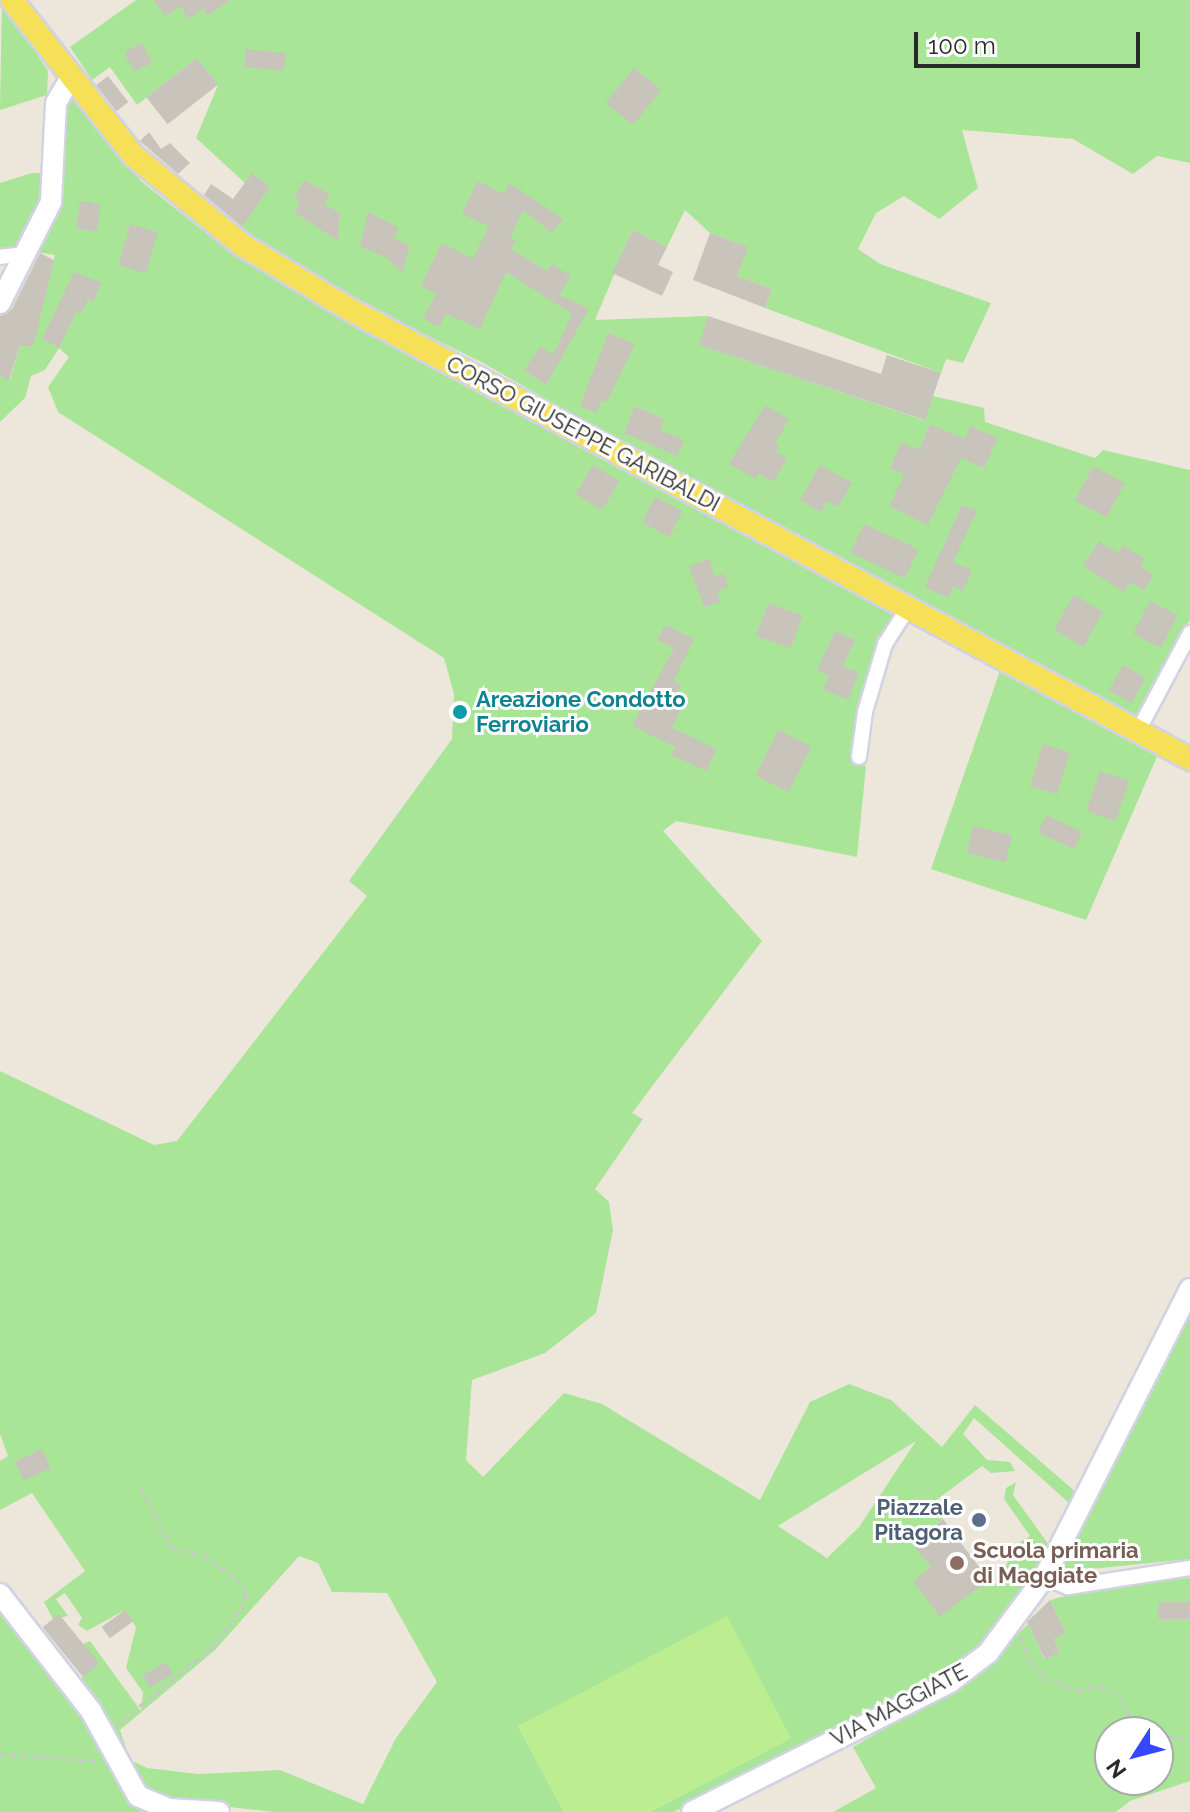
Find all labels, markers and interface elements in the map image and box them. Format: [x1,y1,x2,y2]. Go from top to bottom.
scale bar [918,16,1144,66]
text: 100 m [928,31,996,60]
street label: CORSO GIUSEPPE GARIBALDI [442,351,724,517]
place label: Areazione Condotto Ferroviario [476,686,686,738]
marker: Areazione Condotto Ferroviario [451,703,469,721]
place label: Piazzale Pitagora [874,1494,963,1546]
marker: Piazzale Pitagora [970,1511,988,1529]
place label: Scuola primaria di Maggiate [973,1537,1139,1588]
marker: Scuola primaria di Maggiate [948,1554,966,1572]
street label: VIA MAGGIATE [826,1658,972,1752]
north arrow [1094,1716,1174,1796]
text: N [1101,1755,1132,1783]

